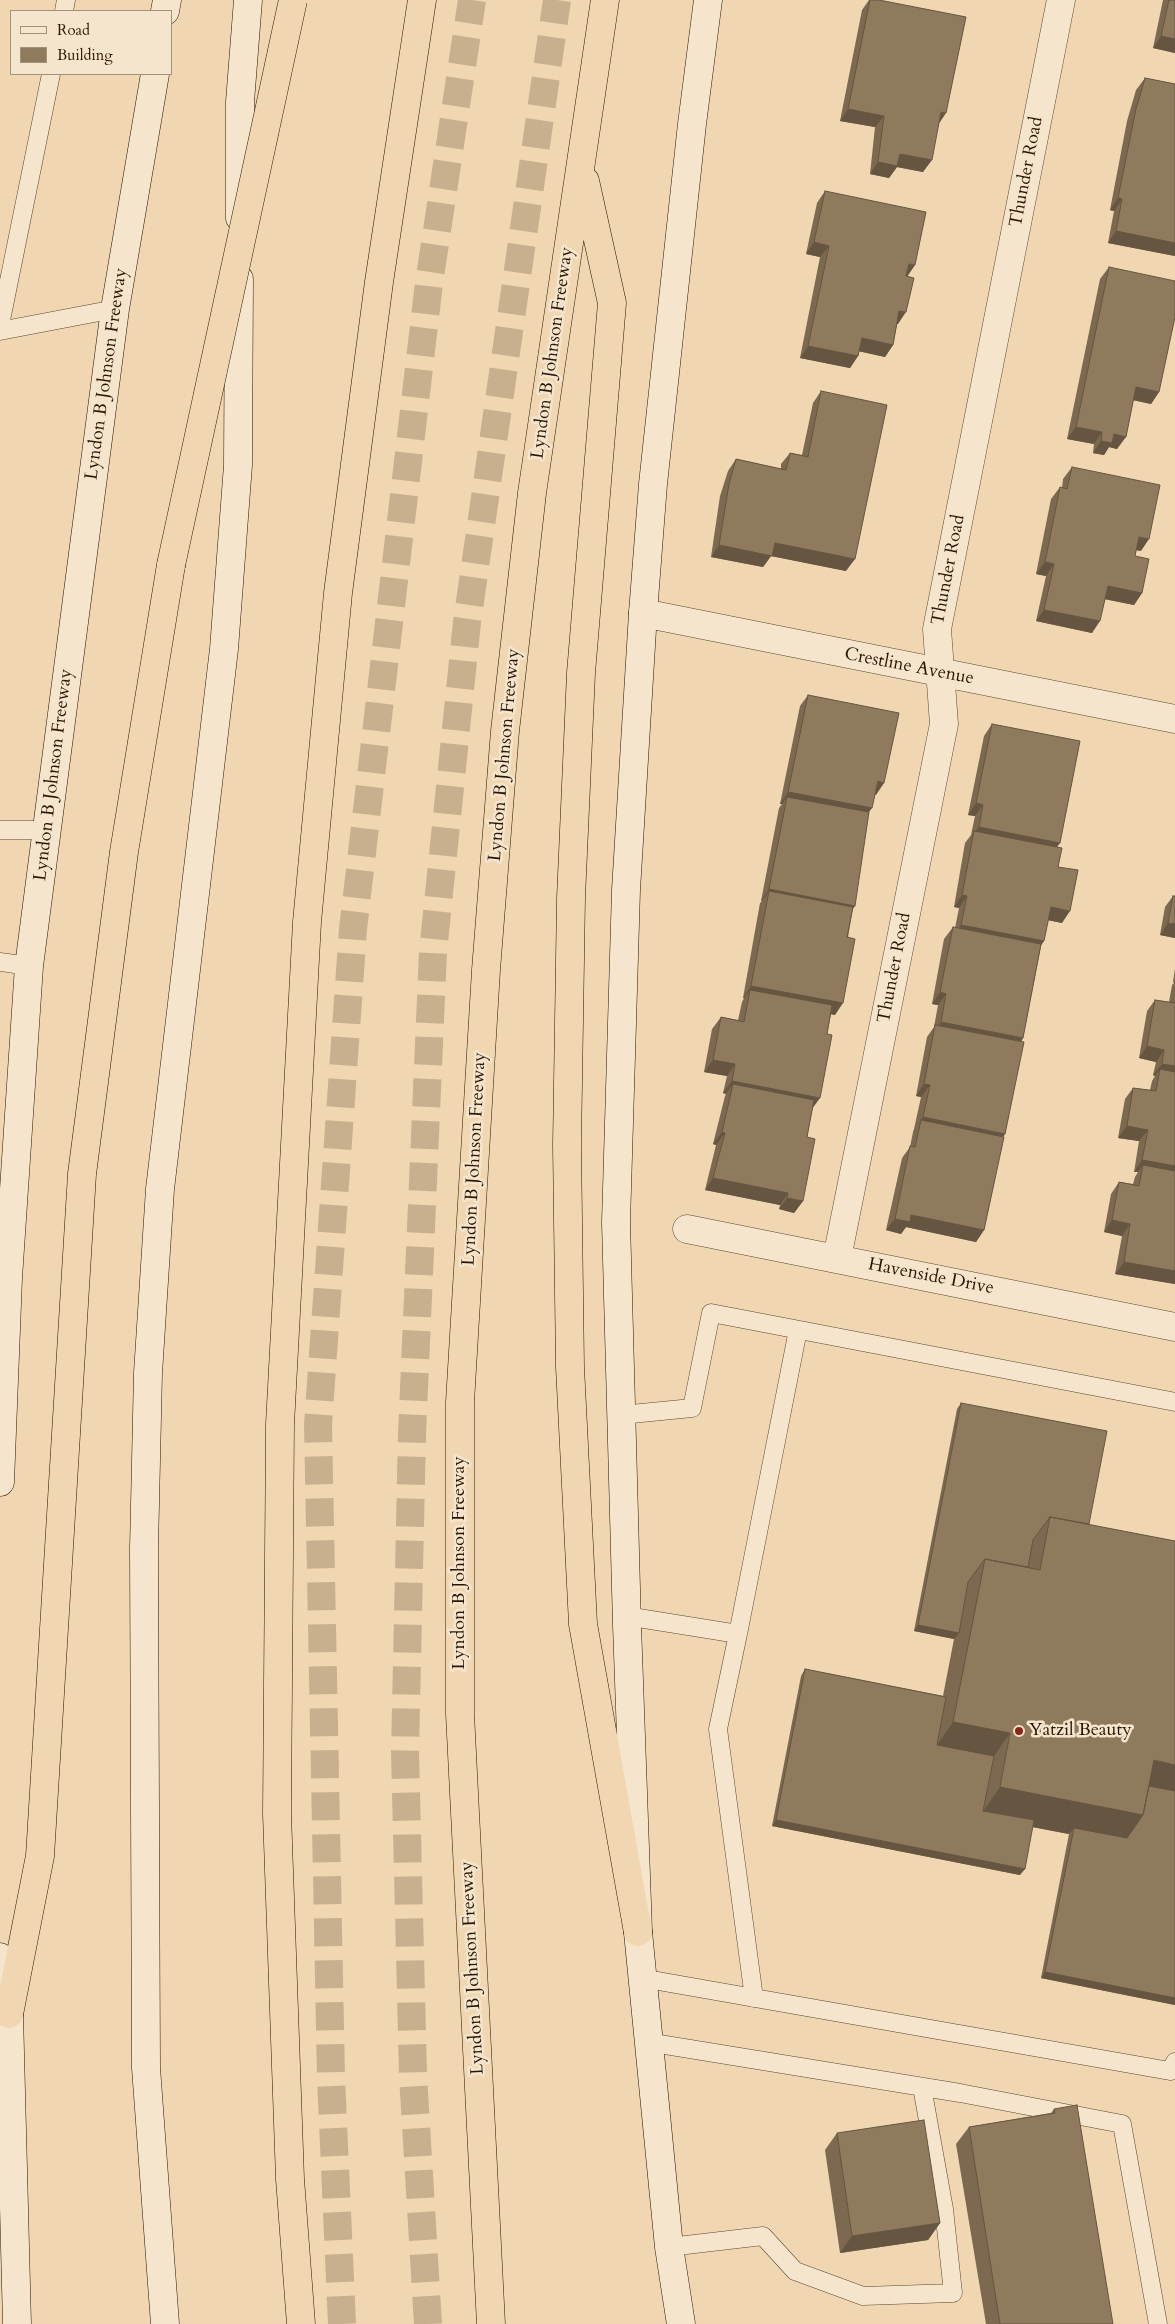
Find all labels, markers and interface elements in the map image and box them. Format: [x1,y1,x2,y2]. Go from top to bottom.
legend [10,10,172,75]
text: Road [57,20,90,40]
text: Building [57,45,113,65]
street label: Thunder Road [1006,115,1048,229]
street label: Lyndon B Johnson Freeway [527,246,579,460]
street label: Lyndon B Johnson Freeway [81,267,133,481]
street label: Thunder Road [928,513,970,627]
street label: Crestline Avenue [842,644,976,690]
street label: Lyndon B Johnson Freeway [485,648,525,862]
street label: Lyndon B Johnson Freeway [30,668,78,882]
street label: Thunder Road [874,911,916,1025]
street label: Lyndon B Johnson Freeway [459,1052,491,1266]
street label: Havenside Drive [866,1254,996,1300]
street label: Lyndon B Johnson Freeway [449,1456,471,1670]
place label: Yatzil Beauty [1029,1720,1132,1742]
marker: Yatzil Beauty [1013,1725,1025,1737]
street label: Lyndon B Johnson Freeway [457,1861,489,2075]

